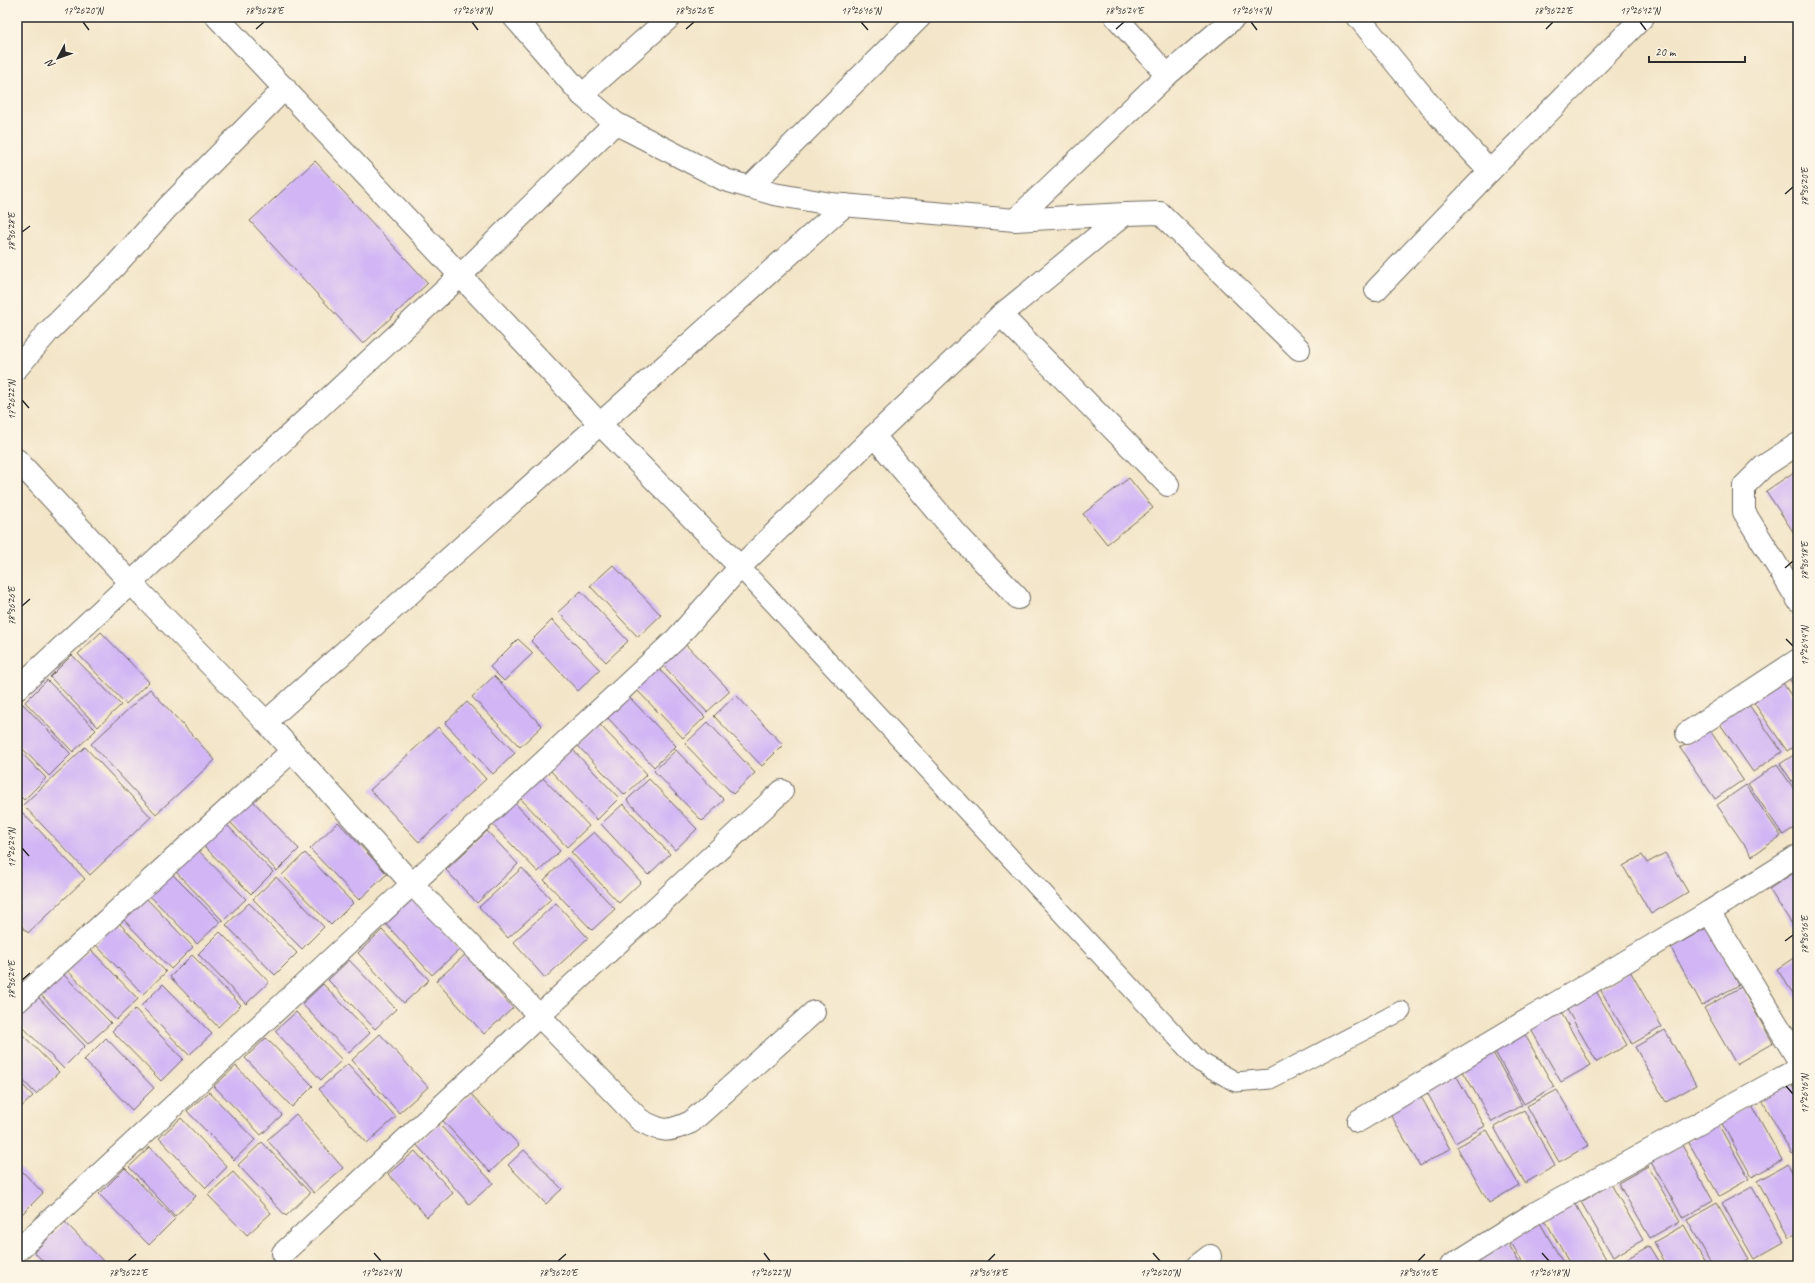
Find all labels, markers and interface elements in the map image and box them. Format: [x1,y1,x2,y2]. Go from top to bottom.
text: 17°26'20"N [63,4,105,17]
text: 78°36'28"E [245,4,285,17]
text: 17°26'18"N [452,4,494,17]
text: 78°36'26"E [675,4,715,17]
text: 17°26'16"N [841,4,883,17]
text: 78°36'24"E [1105,4,1145,17]
text: 17°26'14"N [1231,4,1273,17]
text: 78°36'22"E [1534,4,1574,17]
text: 17°26'12"N [1620,4,1662,17]
north arrow [38,38,78,78]
scale bar [1649,38,1745,64]
text: 20 m [1655,44,1677,60]
text: N [42,56,58,72]
text: 78°36'20"E [1798,166,1811,206]
text: 78°36'28"E [5,211,18,251]
text: 17°26'22"N [5,378,18,420]
text: 78°36'18"E [1798,540,1811,580]
text: 78°36'26"E [5,585,18,625]
text: 17°26'14"N [1798,624,1811,666]
text: 17°26'24"N [5,826,18,868]
text: 78°36'16"E [1798,914,1811,954]
text: 78°36'24"E [5,959,18,999]
text: 17°26'16"N [1798,1072,1811,1114]
text: 78°36'22"E [109,1266,149,1279]
text: 17°26'24"N [361,1266,403,1279]
text: 78°36'20"E [539,1266,579,1279]
text: 17°26'22"N [750,1266,792,1279]
text: 78°36'18"E [969,1266,1009,1279]
text: 17°26'20"N [1140,1266,1182,1279]
text: 78°36'16"E [1399,1266,1439,1279]
text: 17°26'18"N [1529,1266,1571,1279]

